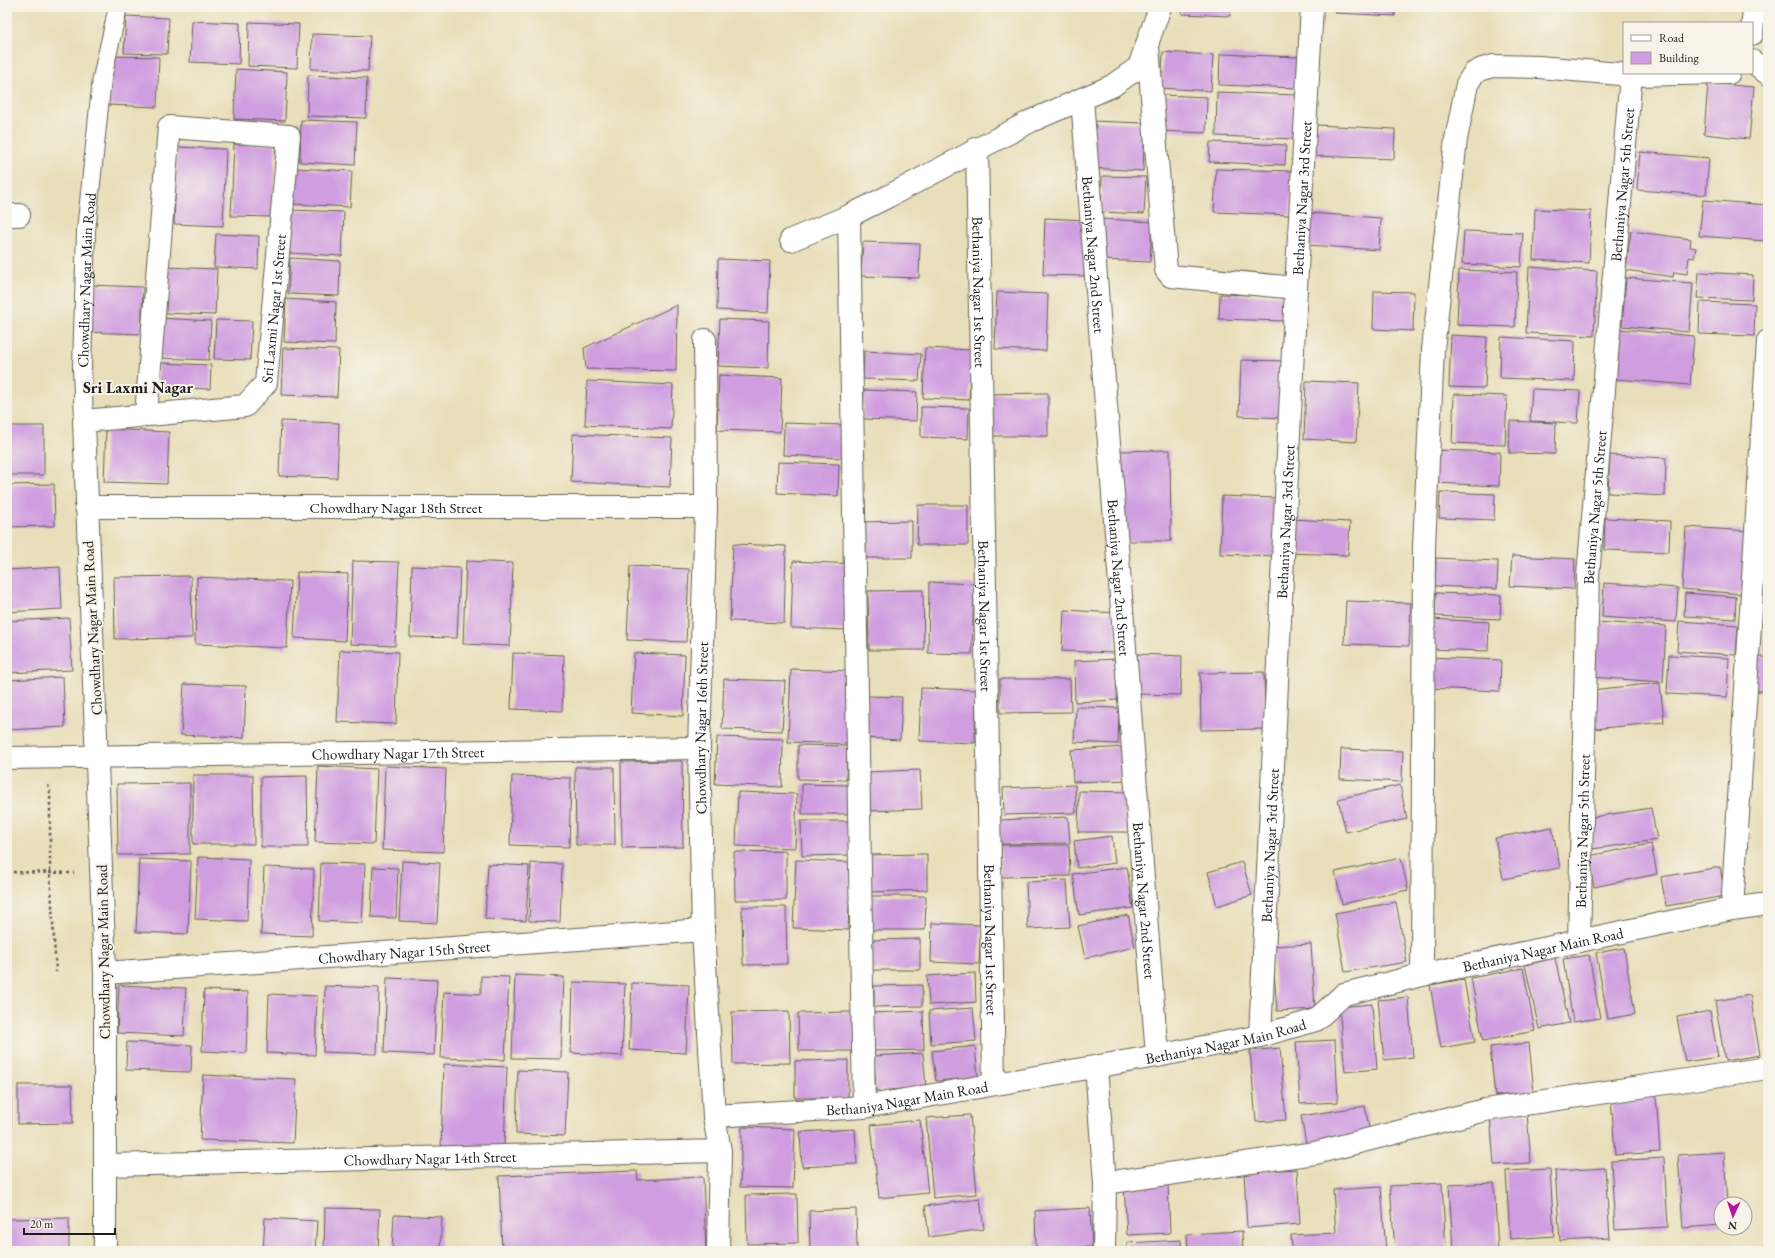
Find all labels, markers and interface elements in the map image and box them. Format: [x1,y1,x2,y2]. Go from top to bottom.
legend [1623,22,1753,74]
text: Road [1659,30,1685,46]
text: Building [1659,50,1700,66]
street label: Bethaniya Nagar 5th Street [1606,107,1638,262]
street label: Bethaniya Nagar 3rd Street [1287,120,1315,276]
street label: Bethaniya Nagar 2nd Street [1079,175,1110,334]
street label: Chowdhary Nagar Main Road [72,191,99,368]
street label: Bethaniya Nagar 1st Street [969,216,990,368]
street label: Sri Laxmi Nagar 1st Street [257,233,289,384]
district label: Sri Laxmi Nagar [83,377,194,398]
street label: Bethaniya Nagar 5th Street [1578,429,1610,584]
street label: Bethaniya Nagar 3rd Street [1272,444,1298,599]
street label: Chowdhary Nagar 18th Street [310,498,483,517]
street label: Bethaniya Nagar 2nd Street [1104,498,1135,657]
street label: Chowdhary Nagar Main Road [78,540,106,716]
street label: Bethaniya Nagar 1st Street [975,540,996,692]
street label: Chowdhary Nagar 16th Street [689,641,712,815]
street label: Chowdhary Nagar 17th Street [311,742,485,763]
street label: Bethaniya Nagar 5th Street [1570,753,1593,908]
street label: Bethaniya Nagar 3rd Street [1256,767,1282,923]
street label: Bethaniya Nagar 2nd Street [1129,821,1160,980]
street label: Chowdhary Nagar Main Road [92,864,114,1040]
street label: Bethaniya Nagar 1st Street [981,864,1002,1016]
street label: Bethaniya Nagar Main Road [1461,922,1625,975]
street label: Chowdhary Nagar 15th Street [317,936,491,967]
street label: Bethaniya Nagar Main Road [1144,1014,1309,1067]
street label: Bethaniya Nagar Main Road [825,1076,990,1119]
street label: Chowdhary Nagar 14th Street [343,1146,517,1169]
north arrow [1713,1196,1753,1236]
scale bar [24,1210,115,1236]
text: 20 m [30,1216,54,1232]
text: N [1728,1219,1737,1233]

